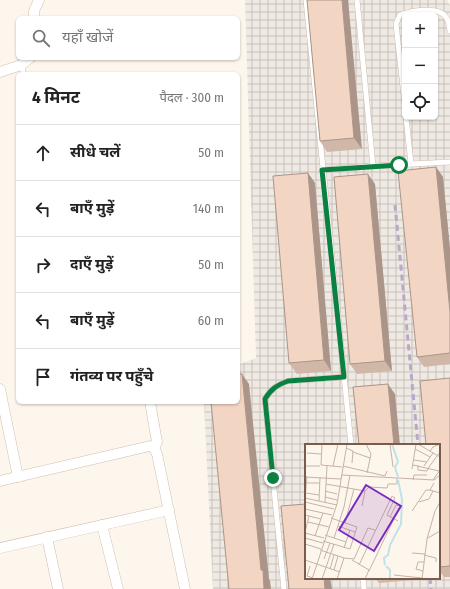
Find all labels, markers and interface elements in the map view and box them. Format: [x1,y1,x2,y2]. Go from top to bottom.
map controls [402,12,438,120]
button: + [402,12,438,48]
search box [16,16,240,60]
icon: search [30,27,52,49]
text: यहाँ खोजें [62,28,113,46]
button: − [402,48,438,84]
button: locate [402,84,438,120]
text: 4 मिनट [32,87,80,108]
text: पैदल · 300 m [160,90,224,105]
icon: ahead [32,142,54,164]
text: सीधे चलें [70,143,120,161]
text: 50 m [198,145,224,160]
route start [390,156,408,174]
icon: left [32,198,54,220]
text: बाएँ मुड़ें [70,199,114,217]
text: 140 m [193,201,224,216]
icon: right [32,254,54,276]
text: दाएँ मुड़ें [70,255,113,273]
text: 50 m [198,257,224,272]
icon: left [32,310,54,332]
text: बाएँ मुड़ें [70,311,114,329]
text: 60 m [198,313,224,328]
icon: arrive [32,366,54,388]
text: गंतव्य पर पहुँचे [70,367,153,385]
inset map [305,444,440,579]
route end [264,469,282,487]

